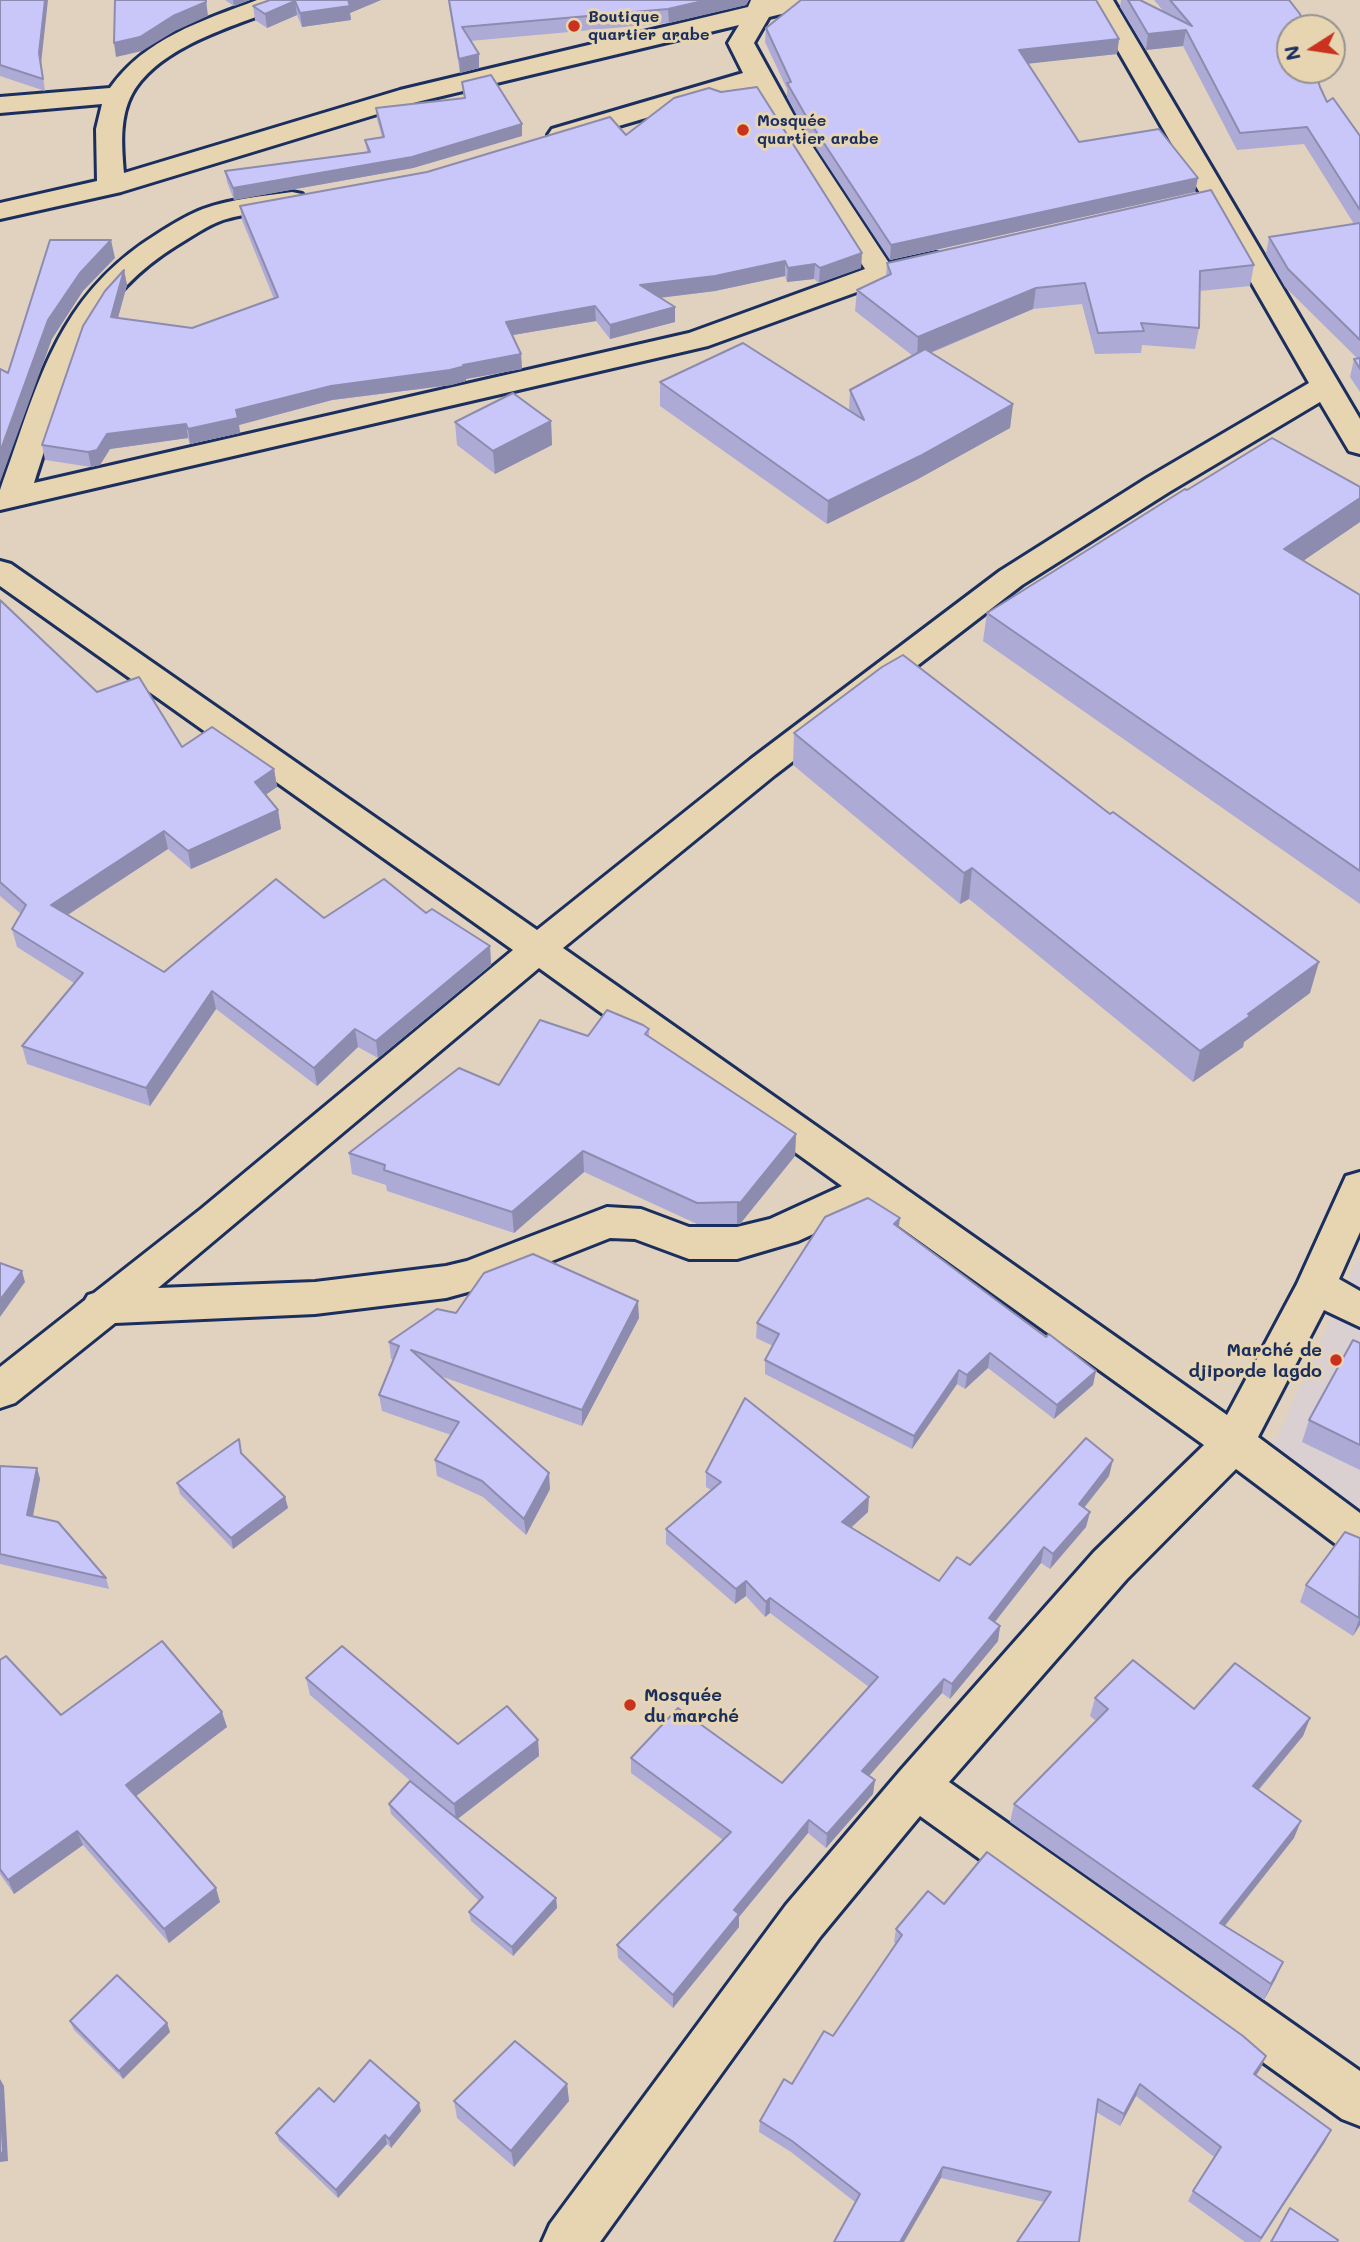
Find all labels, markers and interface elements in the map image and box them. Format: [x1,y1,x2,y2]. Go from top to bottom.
place label: Boutique quartier arabe [588,7,709,45]
north arrow [1276,14,1346,84]
marker: Boutique quartier arabe [566,18,582,34]
text: N [1278,43,1306,63]
place label: Mosquée quartier arabe [757,111,878,149]
marker: Mosquée quartier arabe [735,122,751,138]
place label: Marché de djiporde lagdo [1189,1339,1322,1382]
marker: Marché de djiporde lagdo [1328,1352,1344,1368]
place label: Mosquée du marché [644,1684,739,1726]
marker: Mosquée du marché [622,1697,638,1713]

